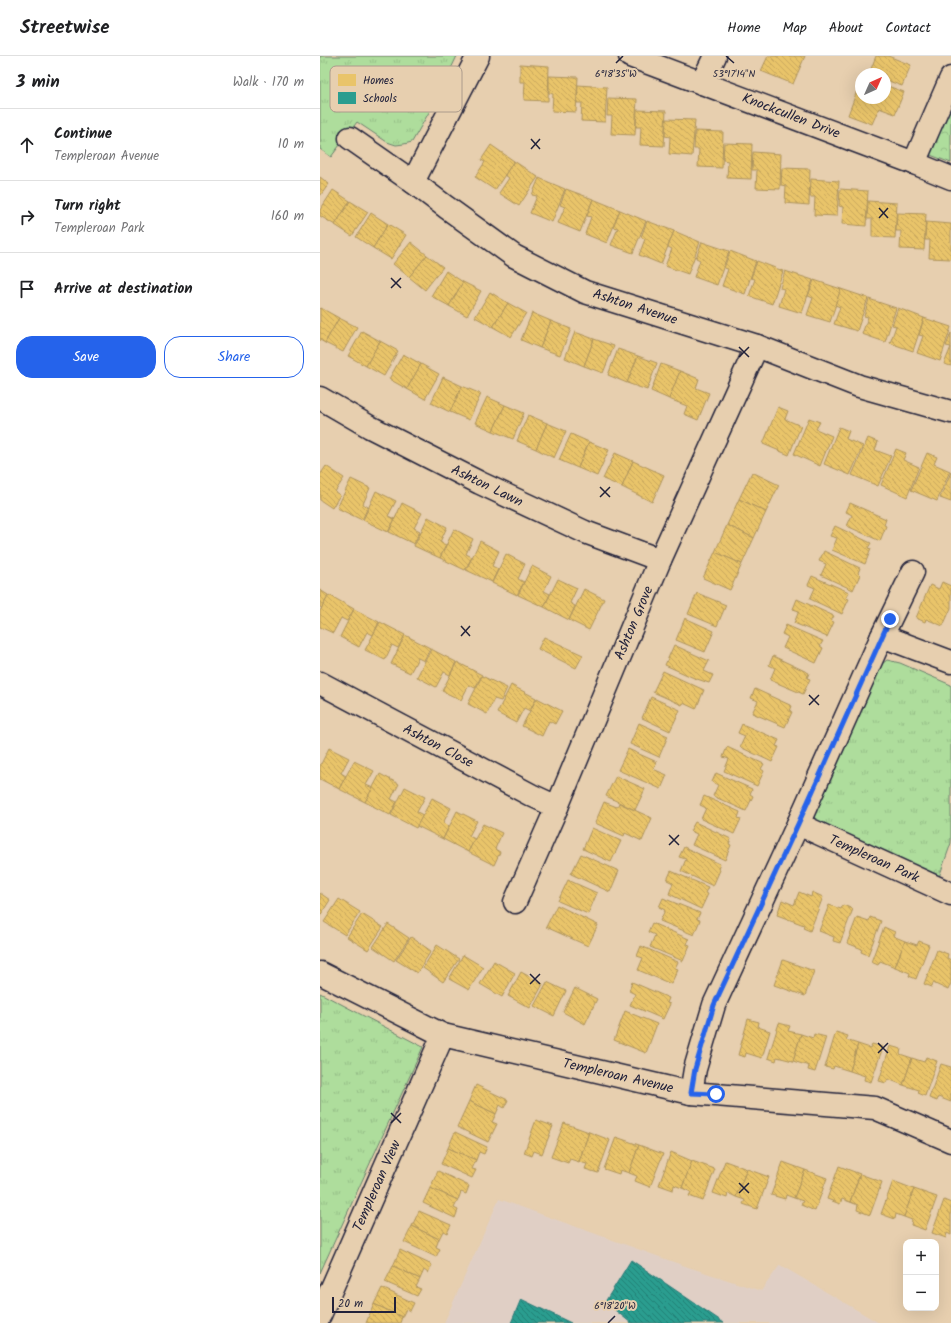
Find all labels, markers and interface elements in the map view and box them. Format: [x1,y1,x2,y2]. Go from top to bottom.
text: Streetwise [20,13,110,43]
text: Home [727,17,761,39]
text: Map [783,17,807,39]
text: About [829,17,863,39]
text: Contact [885,17,931,39]
legend [330,66,462,112]
text: 6°18'35"W [595,66,637,82]
text: 53°17'14"N [713,66,755,82]
north arrow [855,68,891,104]
text: 3 min [16,69,60,96]
text: Walk · 170 m [233,72,304,93]
text: Homes [363,72,394,90]
street label: Knockcullen Drive [739,87,844,145]
text: Schools [363,90,397,108]
text: Continue [54,122,112,146]
icon: ahead [16,134,38,156]
text: 10 m [278,134,304,155]
text: Templeroan Avenue [54,146,159,167]
text: Turn right [54,194,121,218]
icon: right [16,206,38,228]
text: 160 m [271,206,304,227]
text: Templeroan Park [54,218,144,239]
text: Arrive at destination [54,277,193,301]
icon: arrive [16,278,38,300]
street label: Ashton Avenue [590,283,681,331]
button: Save [16,336,156,378]
button: Share [164,336,304,378]
street label: Ashton Lawn [447,459,527,513]
street label: Ashton Grove [609,582,660,663]
route end [881,610,899,628]
street label: Ashton Close [399,718,478,774]
street label: Templeroan Park [825,829,923,889]
street label: Templeroan Avenue [560,1053,676,1100]
route start [707,1085,725,1103]
street label: Templeroan View [347,1136,407,1235]
map controls [903,1239,939,1311]
button: + [903,1239,939,1275]
button: − [903,1275,939,1311]
scale bar [332,1295,396,1314]
text: 20 m [338,1295,363,1313]
text: 6°18'20"W [594,1298,636,1314]

